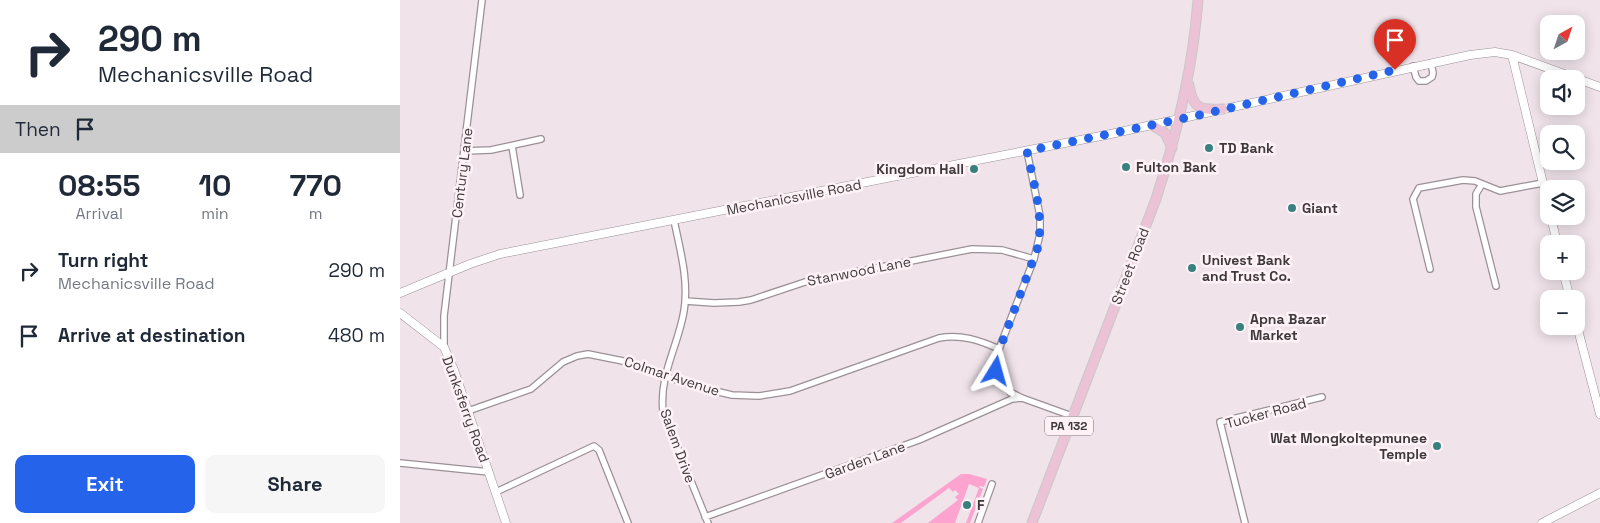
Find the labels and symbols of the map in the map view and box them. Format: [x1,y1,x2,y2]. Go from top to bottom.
north arrow [1540,15,1585,60]
pin [1374,19,1416,70]
street label: Century Lane [448,127,476,219]
place label: TD Bank [1219,139,1274,157]
marker: TD Bank [1203,142,1215,154]
place label: Fulton Bank [1136,158,1217,176]
place label: Kingdom Hall [876,160,964,178]
marker: Fulton Bank [1120,161,1132,173]
marker: Kingdom Hall [968,163,980,175]
street label: Mechanicsville Road [725,175,863,219]
place label: Giant [1302,199,1338,217]
marker: Giant [1286,202,1298,214]
street label: Street Road [1107,225,1153,307]
place label: Univest Bank and Trust Co. [1202,251,1291,285]
street label: Stanwood Lane [806,252,912,290]
marker: Univest Bank and Trust Co. [1186,262,1198,274]
place label: Apna Bazar Market [1250,310,1327,344]
marker: Apna Bazar Market [1234,321,1246,333]
position arrow [969,344,1021,396]
street label: Colmar Avenue [622,352,722,400]
street label: Dunksferry Road [438,353,494,465]
street label: Tucker Road [1224,394,1308,432]
street label: Salem Drive [656,406,700,486]
road number: PA 132 [1045,416,1093,436]
place label: Wat Mongkoltepmunee Temple [1270,429,1427,463]
street label: Garden Lane [822,437,908,483]
marker: Wat Mongkoltepmunee Temple [1431,440,1443,452]
place label: F [977,496,985,514]
marker: F [961,499,973,511]

